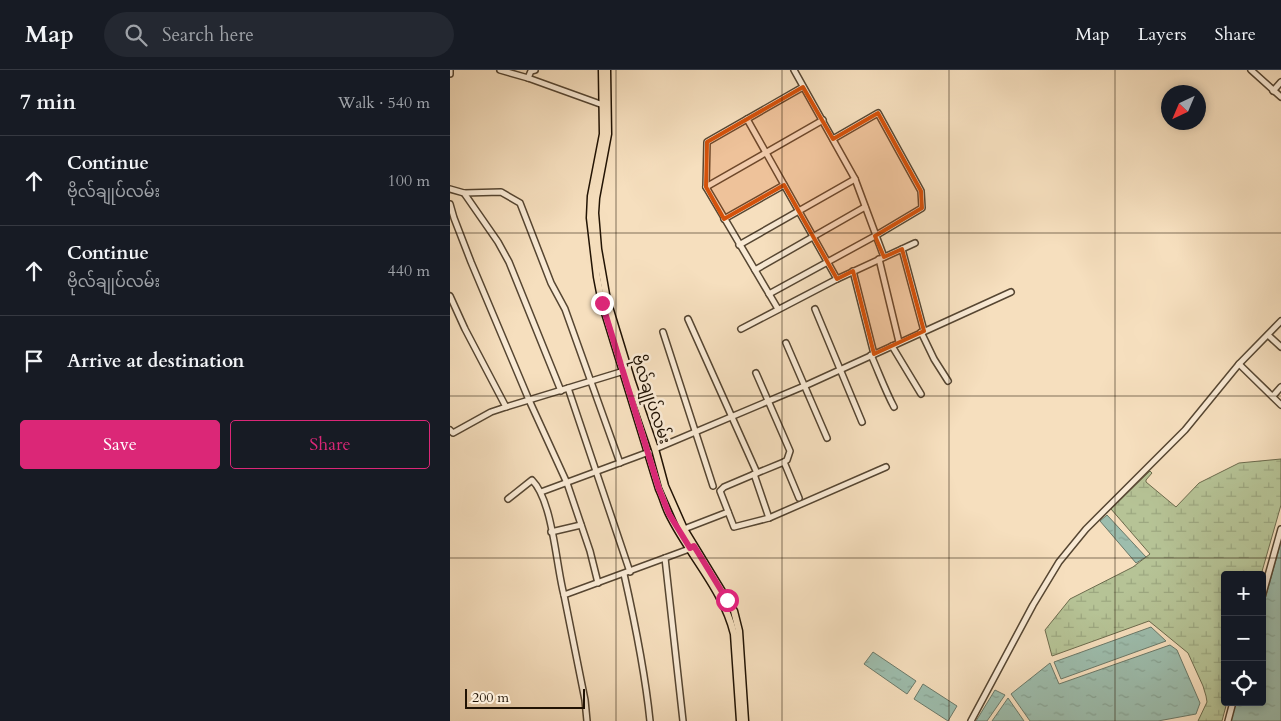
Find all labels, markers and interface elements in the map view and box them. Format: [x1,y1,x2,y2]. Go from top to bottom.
search box [104,12,454,57]
text: Map [25,18,74,51]
icon: search [122,21,150,49]
text: Search here [162,22,254,48]
text: Map [1075,22,1110,47]
text: Layers [1138,22,1187,47]
text: Share [1215,22,1256,47]
north arrow [1161,85,1206,130]
text: 7 min [20,88,76,117]
text: Walk · 540 m [338,92,430,114]
text: Continue [67,150,149,176]
icon: ahead [20,167,48,195]
text: 100 m [388,170,430,192]
text: ဗိုလ်ချုပ်လမ်း [67,181,160,203]
text: Continue [67,240,149,266]
icon: ahead [20,257,48,285]
text: 440 m [388,260,430,282]
text: ဗိုလ်ချုပ်လမ်း [67,271,160,293]
route end [591,292,614,315]
icon: arrive [20,347,48,375]
text: Arrive at destination [67,348,244,374]
street label: ဗိုလ်ချုပ်လမ်း [623,351,677,448]
button: Save [20,420,220,469]
button: Share [230,420,430,469]
map controls [1221,571,1266,706]
button: + [1221,571,1266,616]
route start [716,589,739,612]
button: − [1221,616,1266,661]
button: locate [1221,661,1266,706]
scale bar [465,686,585,709]
text: 200 m [472,688,509,707]

